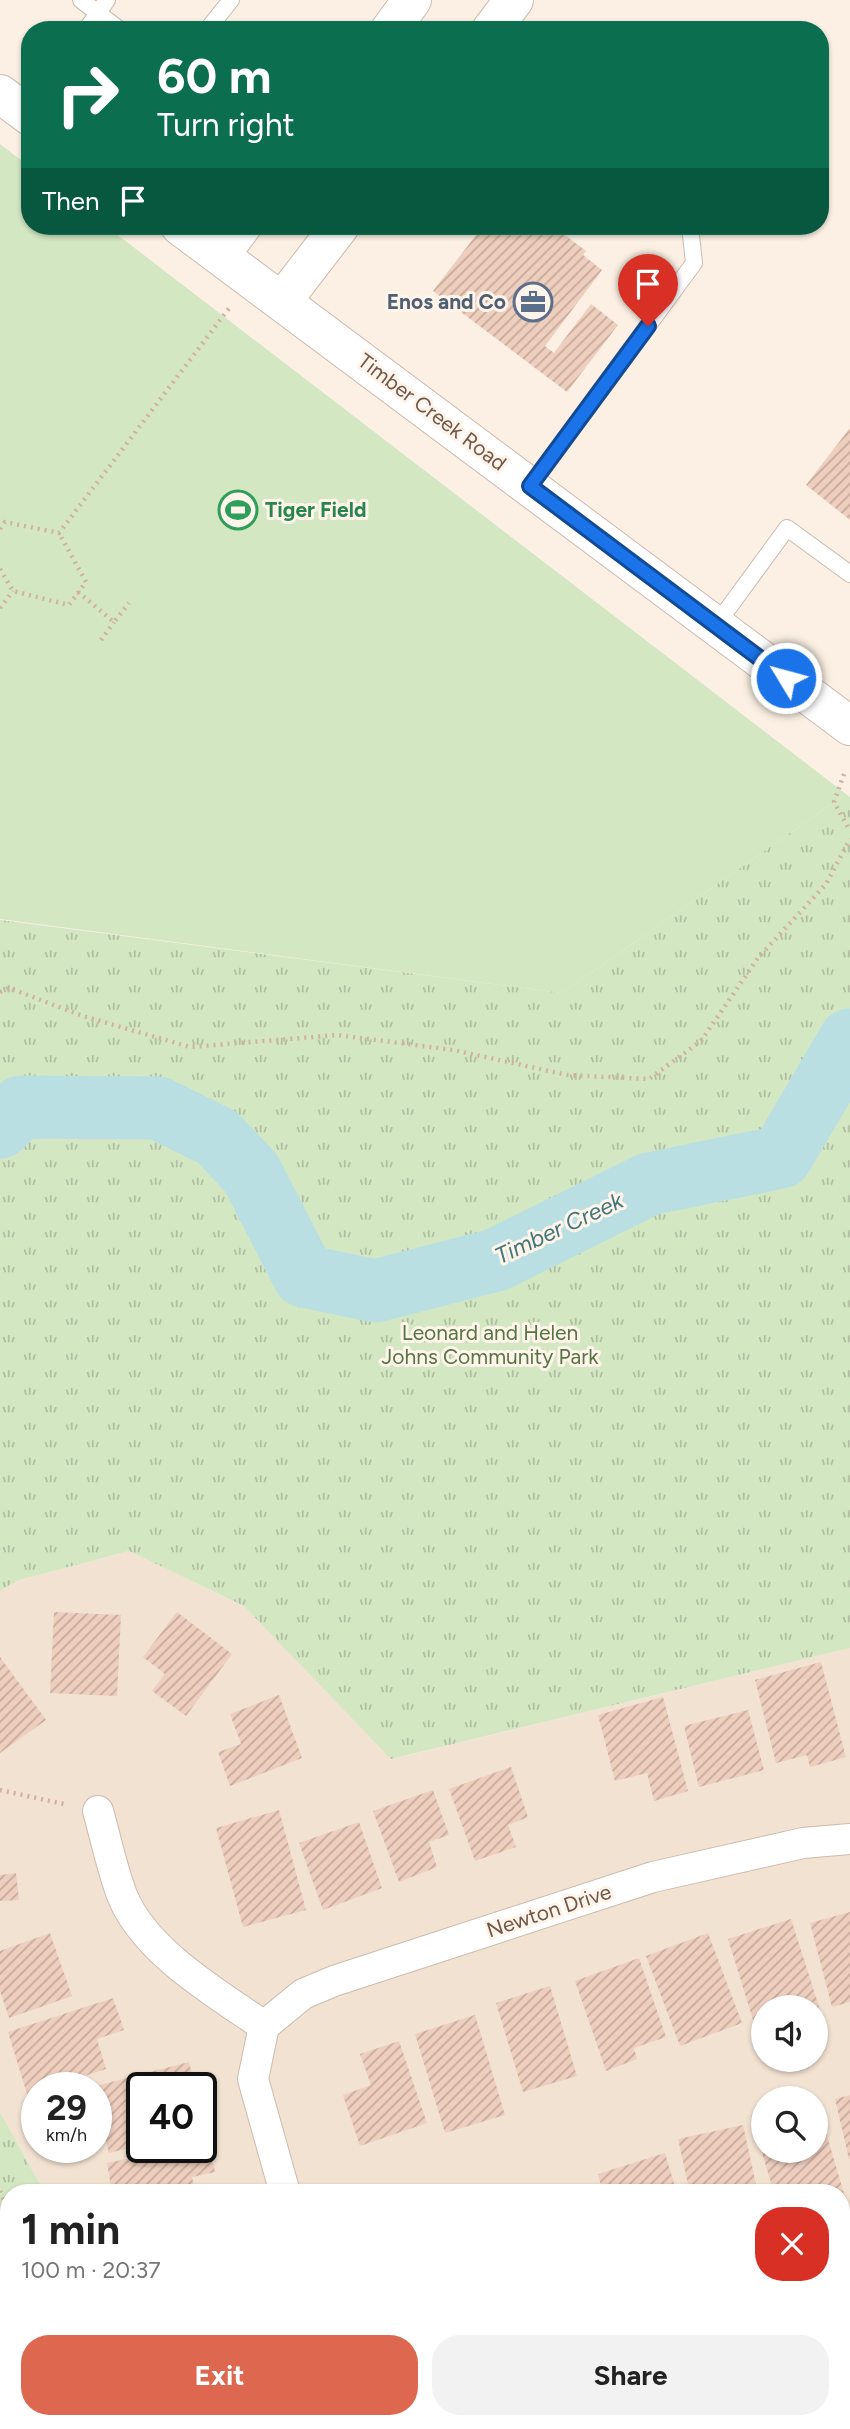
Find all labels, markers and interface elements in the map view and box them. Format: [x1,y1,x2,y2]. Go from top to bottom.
text: 60 m [157,46,272,105]
icon: right [42,49,133,140]
text: Turn right [157,106,295,144]
icon: arrive [114,182,152,220]
text: Then [42,185,100,217]
pin [618,254,678,326]
icon: arrive [629,265,667,303]
office icon: Enos and Co [512,281,554,323]
place label: Enos and Co [387,289,506,314]
street label: Timber Creek Road [353,348,511,476]
sports icon: Tiger Field [217,489,259,531]
place label: Tiger Field [265,497,366,522]
position arrow [749,641,823,715]
water label: Timber Creek [491,1186,628,1270]
park label: Leonard and Helen Johns Community Park [382,1320,599,1369]
street label: Newton Drive [483,1879,614,1942]
map controls [751,1995,828,2163]
button: sound [751,1995,828,2072]
speed limit sign: 40 [126,2072,217,2163]
button: search [751,2086,828,2163]
text: 29 [46,2087,87,2129]
text: km/h [46,2124,87,2146]
text: 1 min [21,2204,120,2255]
button: close [755,2207,829,2281]
text: 100 m · 20:37 [21,2256,161,2284]
button: Exit [21,2335,418,2415]
button: Share [432,2335,829,2415]

